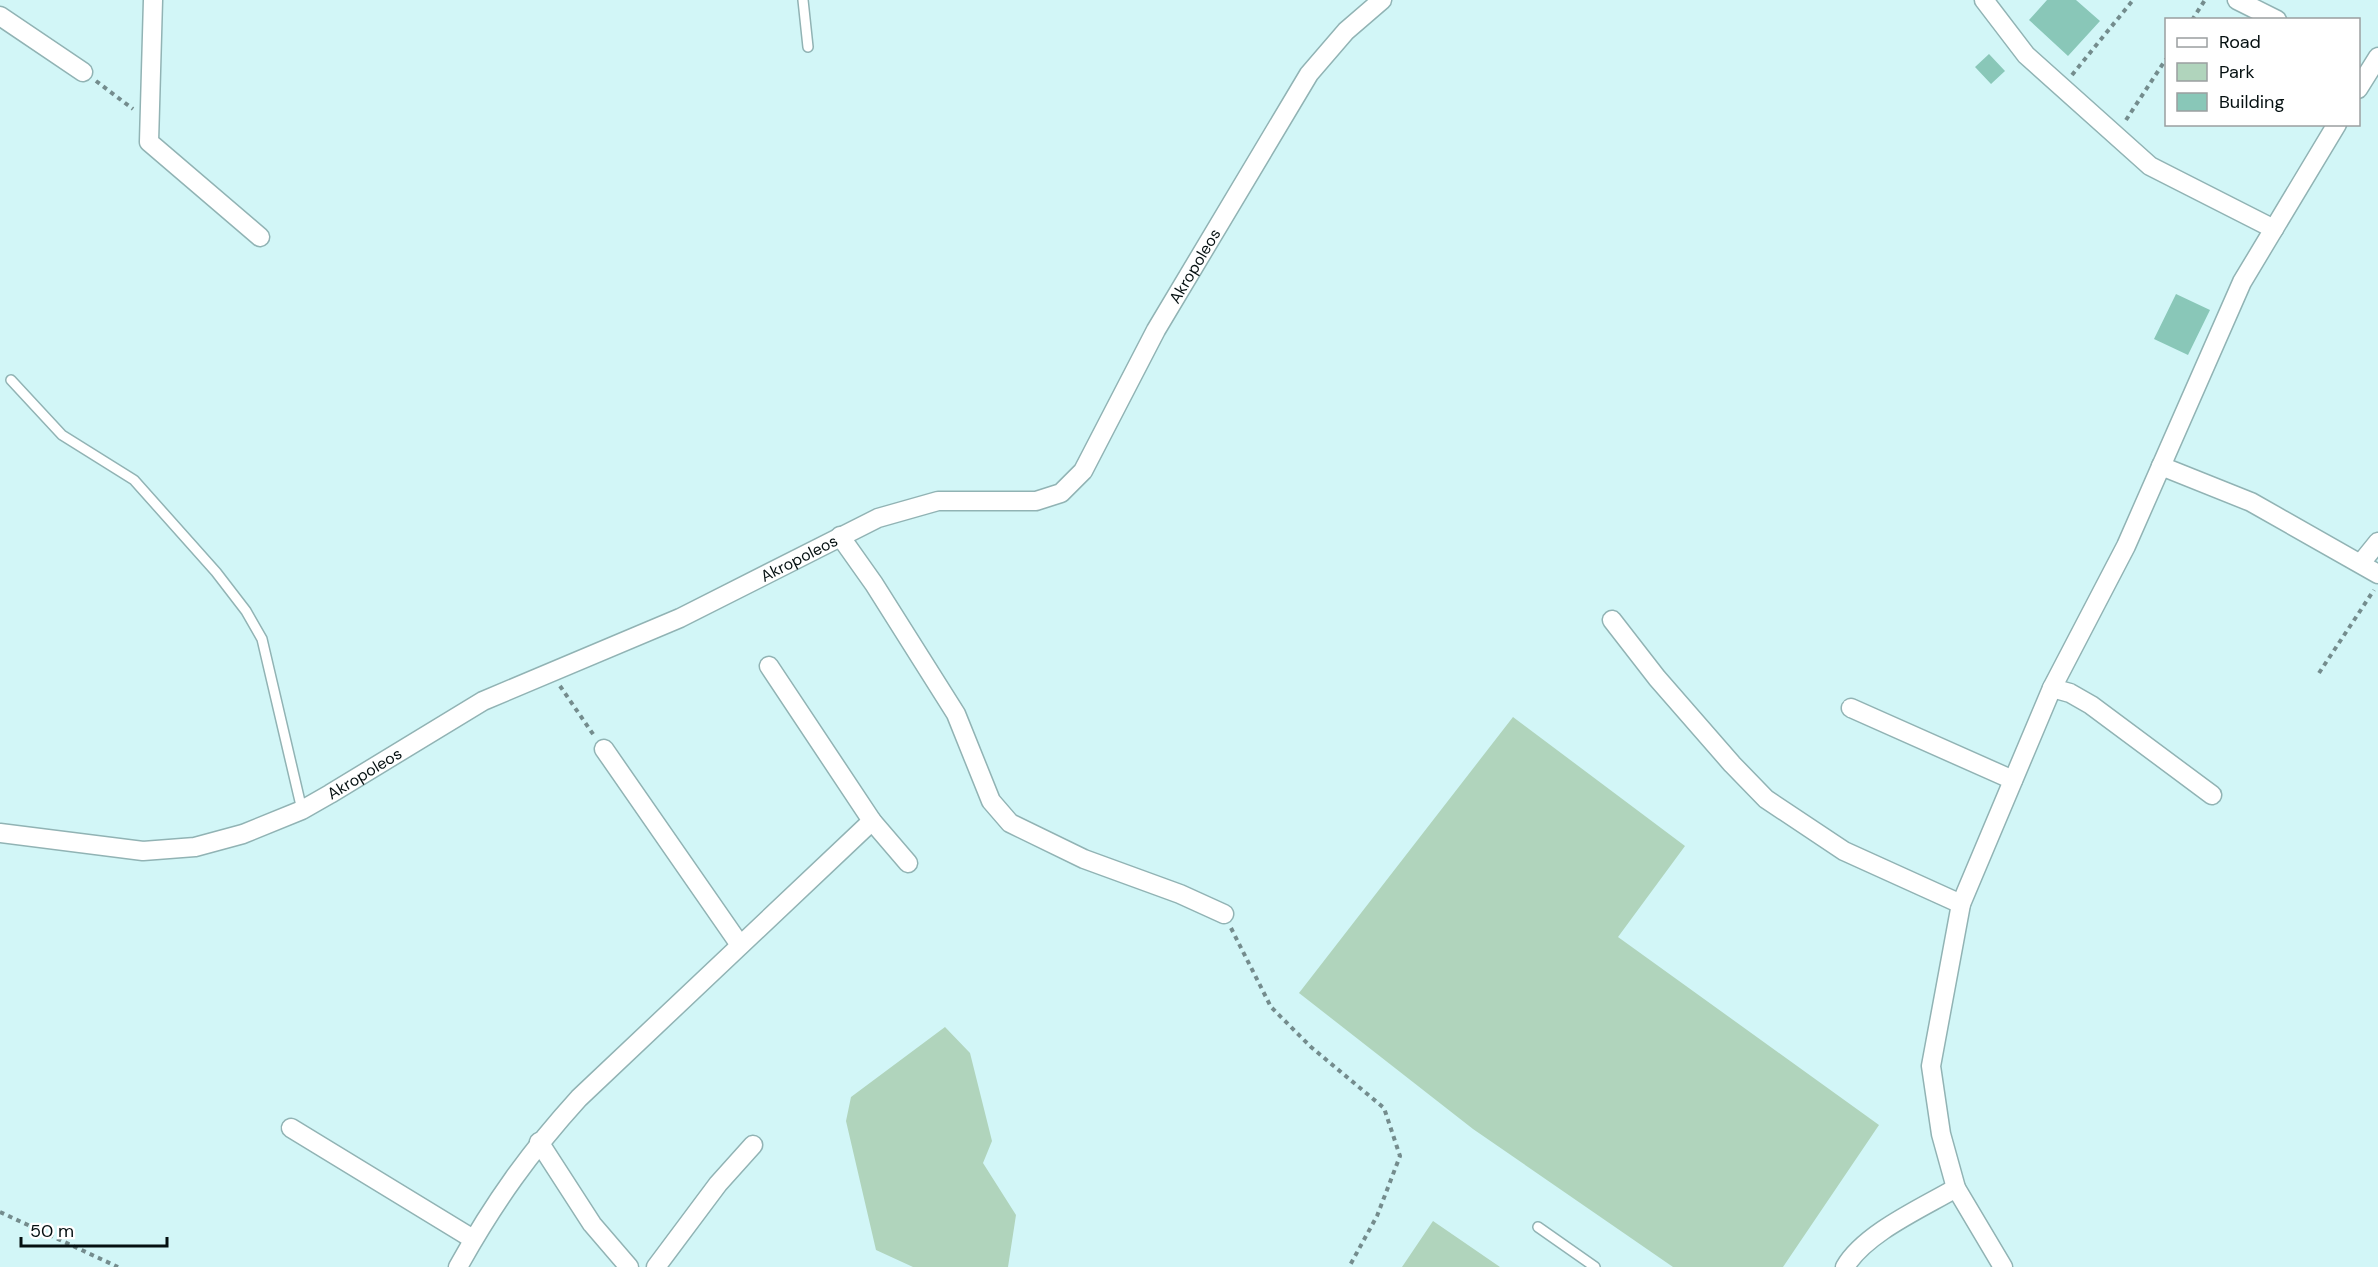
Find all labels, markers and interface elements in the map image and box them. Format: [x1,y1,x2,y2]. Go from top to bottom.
legend [2165,18,2360,126]
text: Road [2219,30,2261,54]
text: Park [2219,60,2255,84]
text: Building [2219,90,2284,114]
street label: Akropoleos [1164,225,1225,307]
street label: Akropoleos [757,530,841,587]
street label: Akropoleos [323,743,406,804]
scale bar [21,1210,166,1248]
text: 50 m [30,1219,74,1243]

